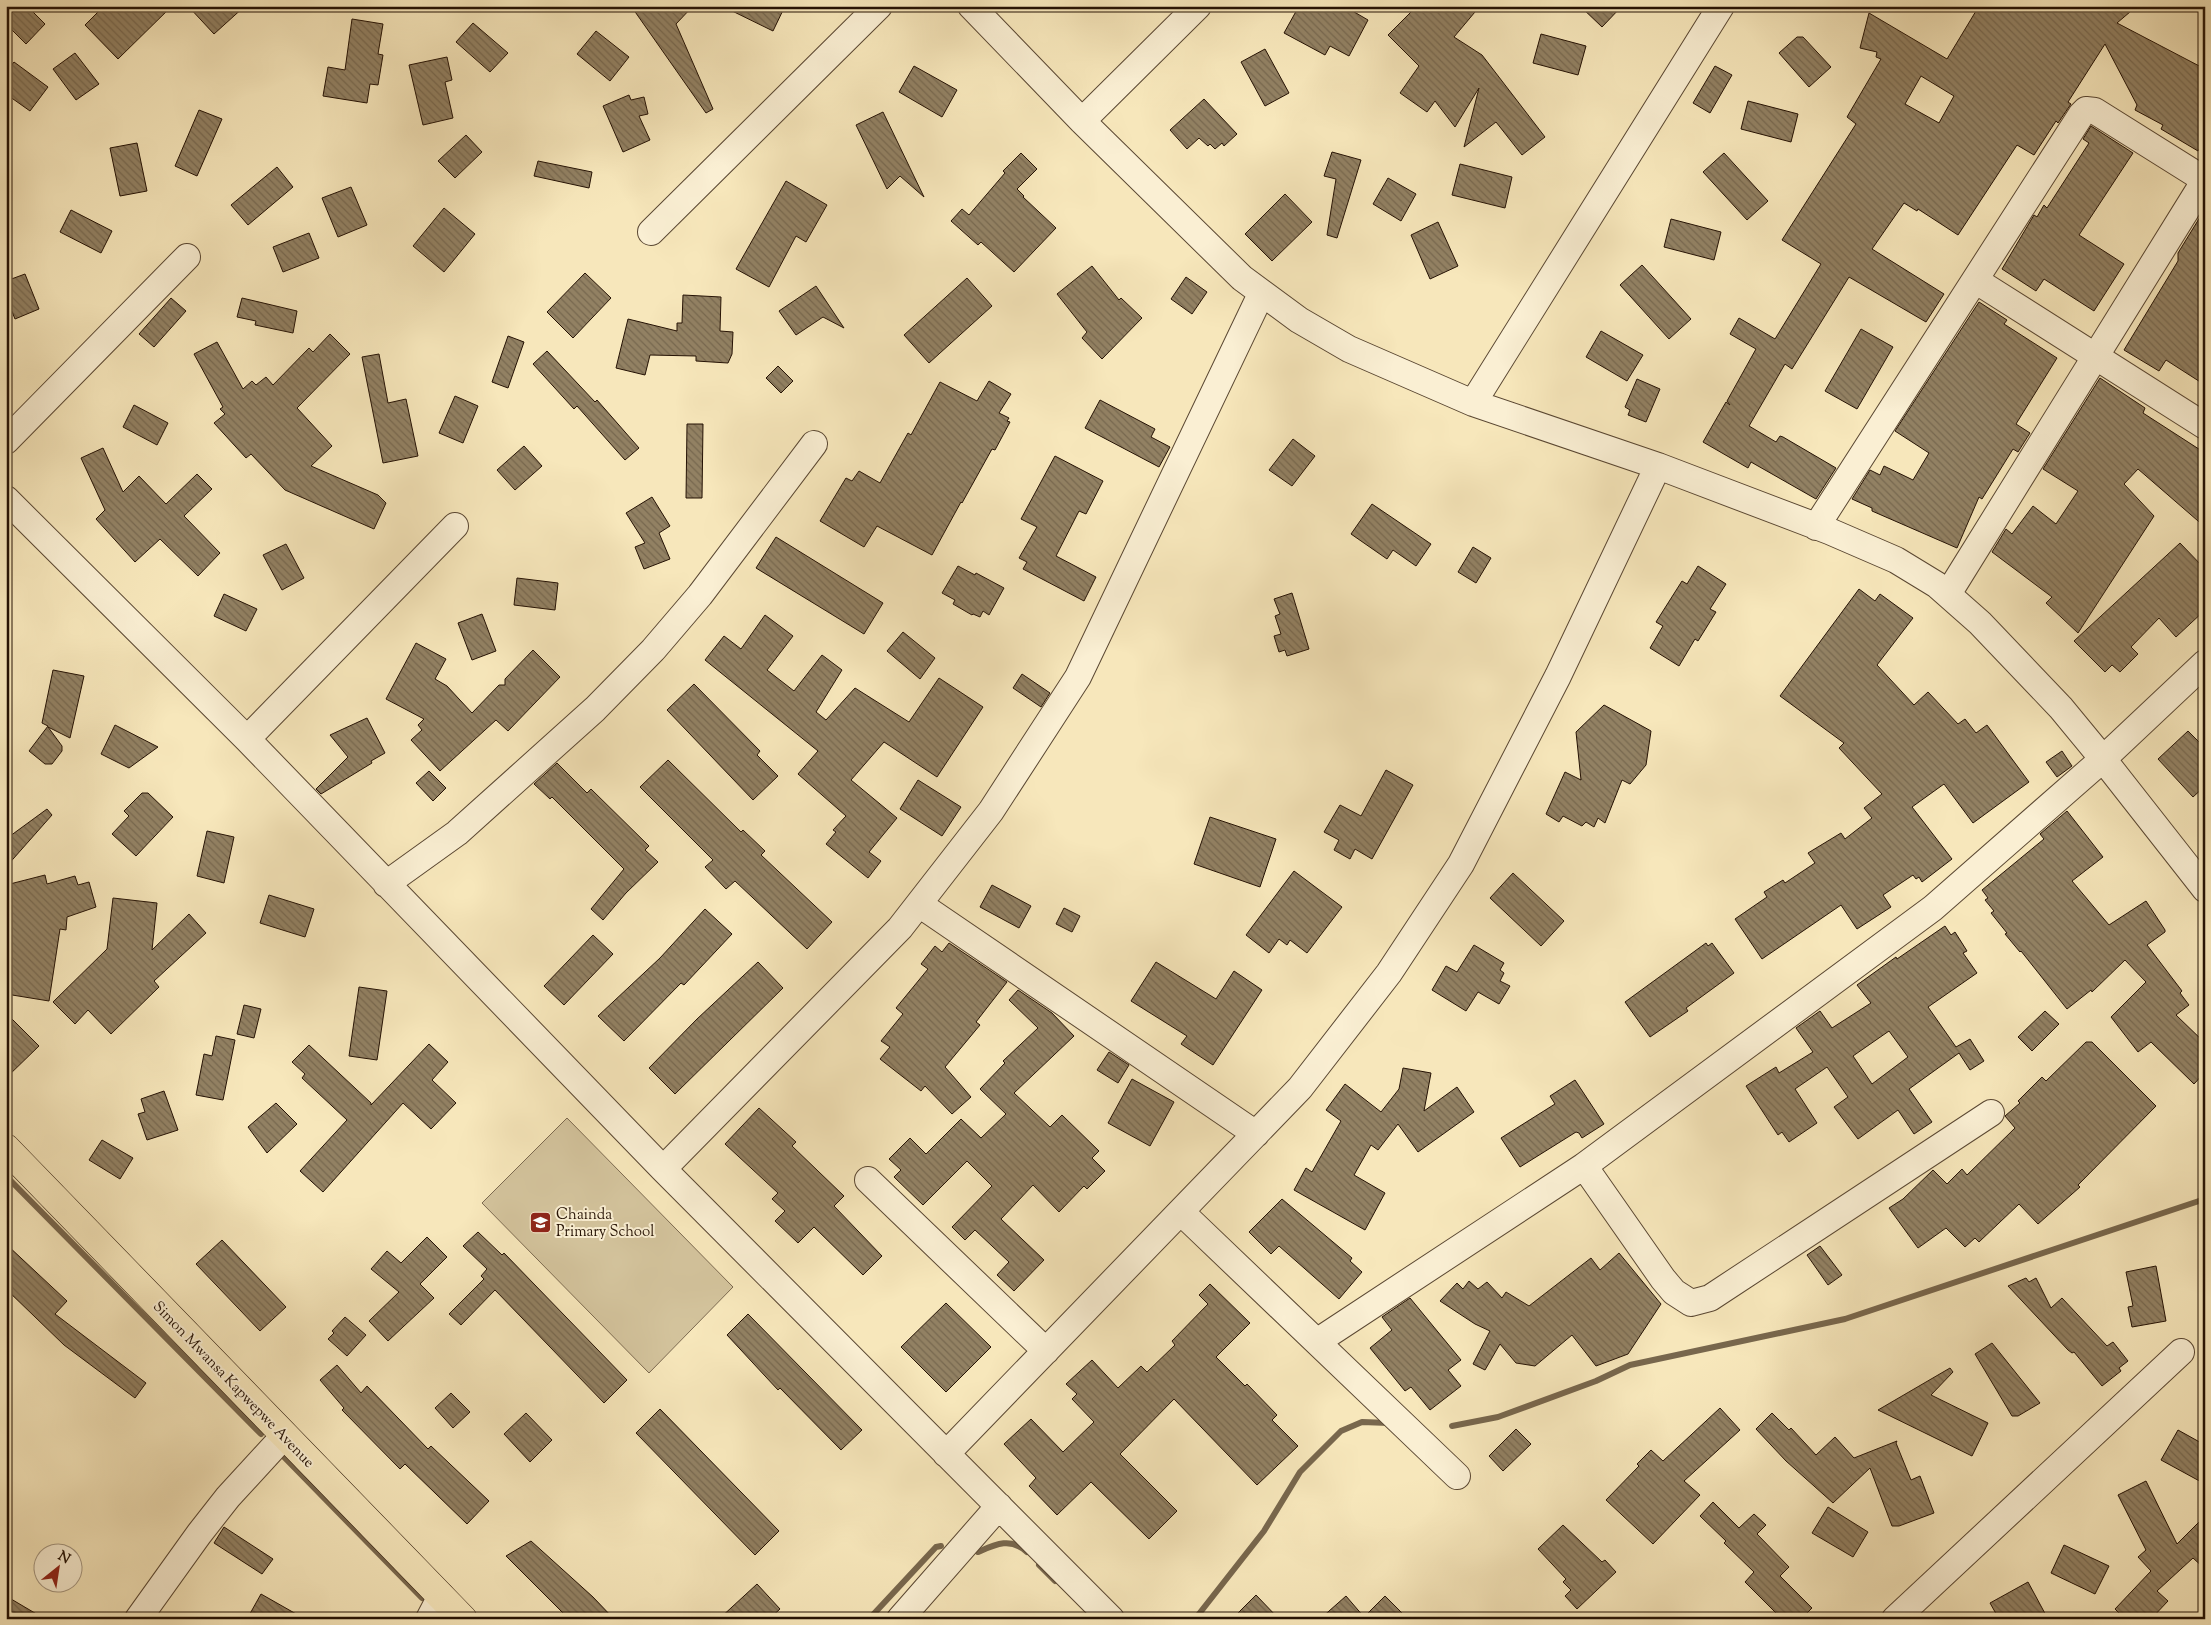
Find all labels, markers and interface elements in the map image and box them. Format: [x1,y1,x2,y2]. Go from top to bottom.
place label: Chainda Primary School [556,1205,654,1243]
school or university icon: Chainda Primary School [528,1211,552,1235]
street label: Simon Mwansa Kapwepwe Avenue [147,1297,318,1473]
north arrow [32,1542,82,1592]
text: N [54,1547,73,1570]

